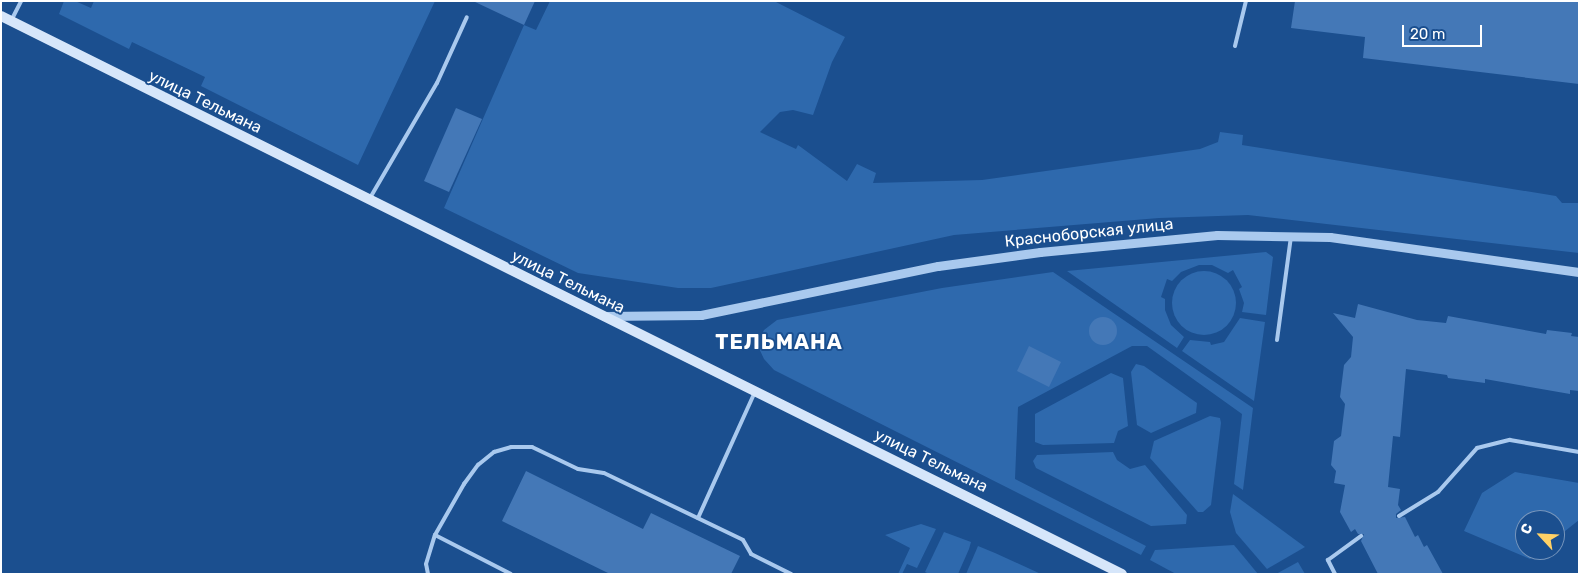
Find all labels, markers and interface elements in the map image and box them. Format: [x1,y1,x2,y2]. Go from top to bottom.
scale bar [1405,15,1485,47]
text: 20 m [1410,25,1445,43]
street label: улица Тельмана [145,66,265,138]
street label: Красноборская улица [1004,215,1174,251]
street label: улица Тельмана [508,246,628,318]
district label: ТЕЛЬМАНА [714,329,844,355]
street label: улица Тельмана [871,425,991,497]
north arrow [1515,510,1565,560]
text: С [1517,521,1537,537]

